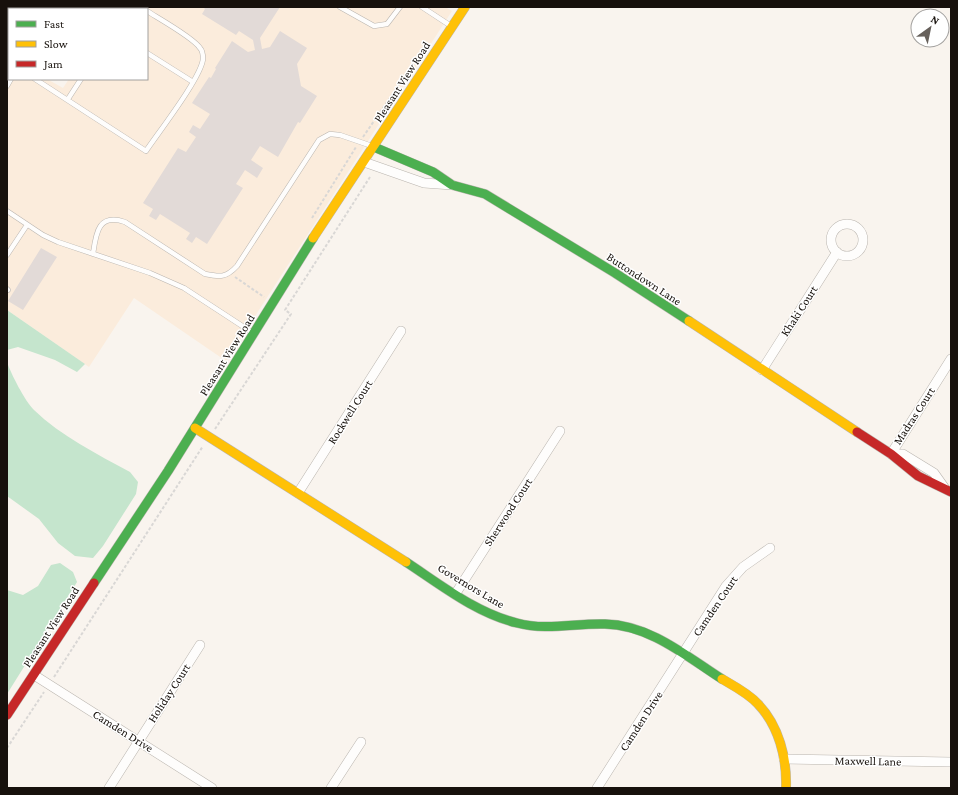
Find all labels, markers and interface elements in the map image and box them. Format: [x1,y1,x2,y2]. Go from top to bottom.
legend [8,8,148,80]
north arrow [910,8,950,48]
text: N [929,13,942,27]
text: Fast [44,17,65,31]
text: Slow [44,37,68,51]
street label: Pleasant View Road [371,38,434,125]
text: Jam [43,57,63,71]
street label: Buttondown Lane [604,250,684,308]
street label: Khaki Court [777,282,821,339]
street label: Pleasant View Road [196,311,258,398]
street label: Rockwell Court [325,376,376,447]
street label: Madras Court [890,384,938,447]
street label: Sherwood Court [481,474,536,549]
street label: Governors Lane [435,561,507,611]
street label: Camden Court [690,572,741,639]
street label: Pleasant View Road [20,583,83,670]
street label: Holiday Court [145,660,194,725]
street label: Camden Drive [616,688,666,754]
street label: Camden Drive [90,707,156,755]
street label: Maxwell Lane [834,753,902,769]

